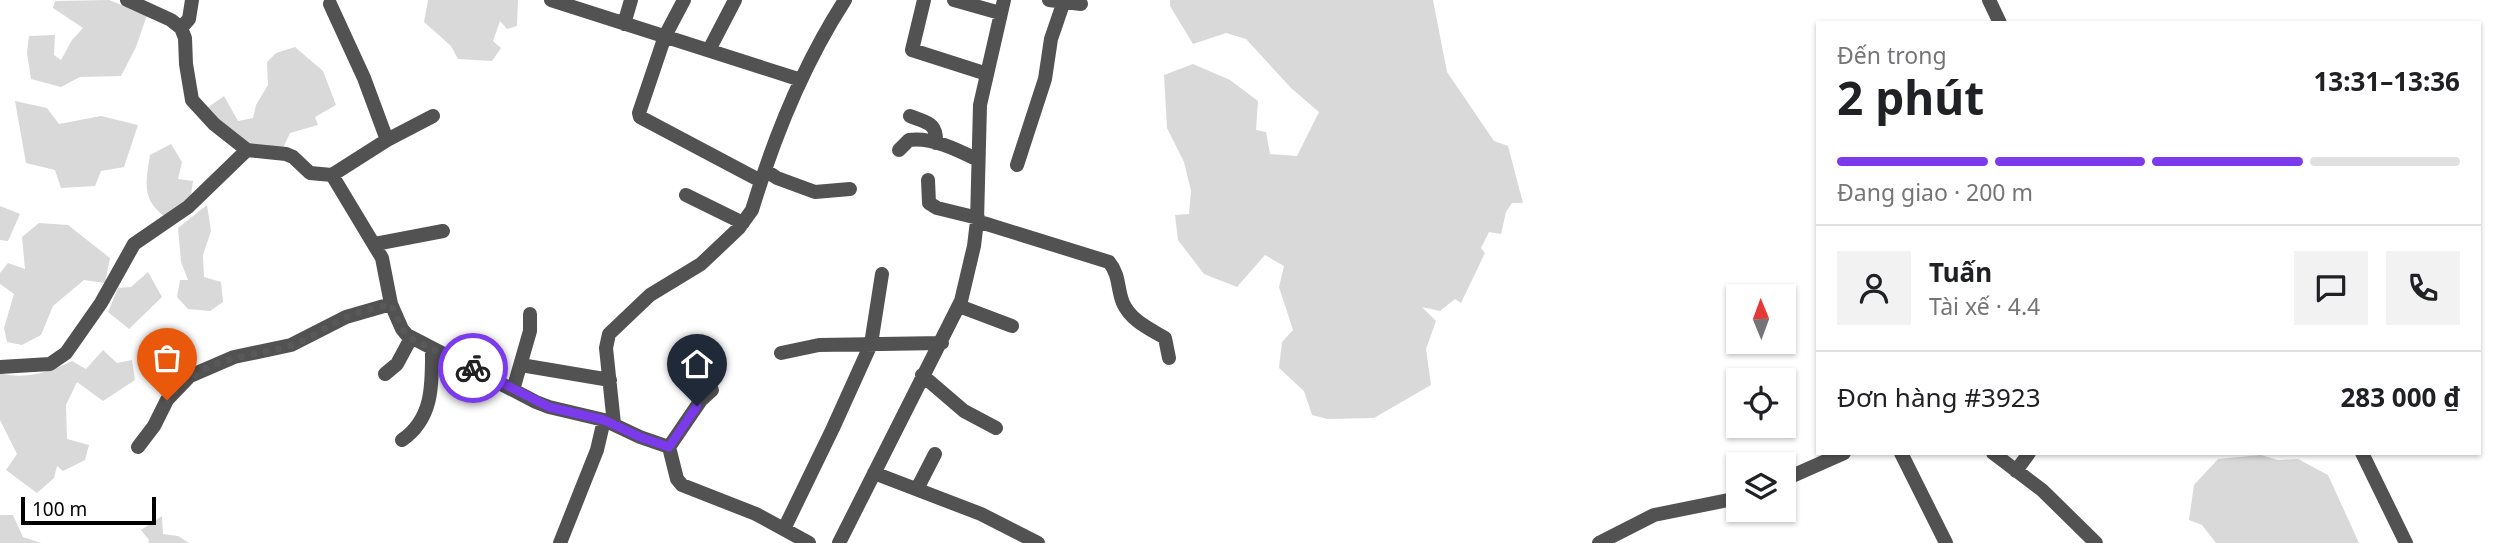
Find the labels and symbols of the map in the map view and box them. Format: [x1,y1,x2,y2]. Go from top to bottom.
north arrow [1726,284,1796,354]
pin [137,328,197,400]
courier [438,333,508,403]
pin [667,334,727,406]
scale bar [21,494,156,526]

